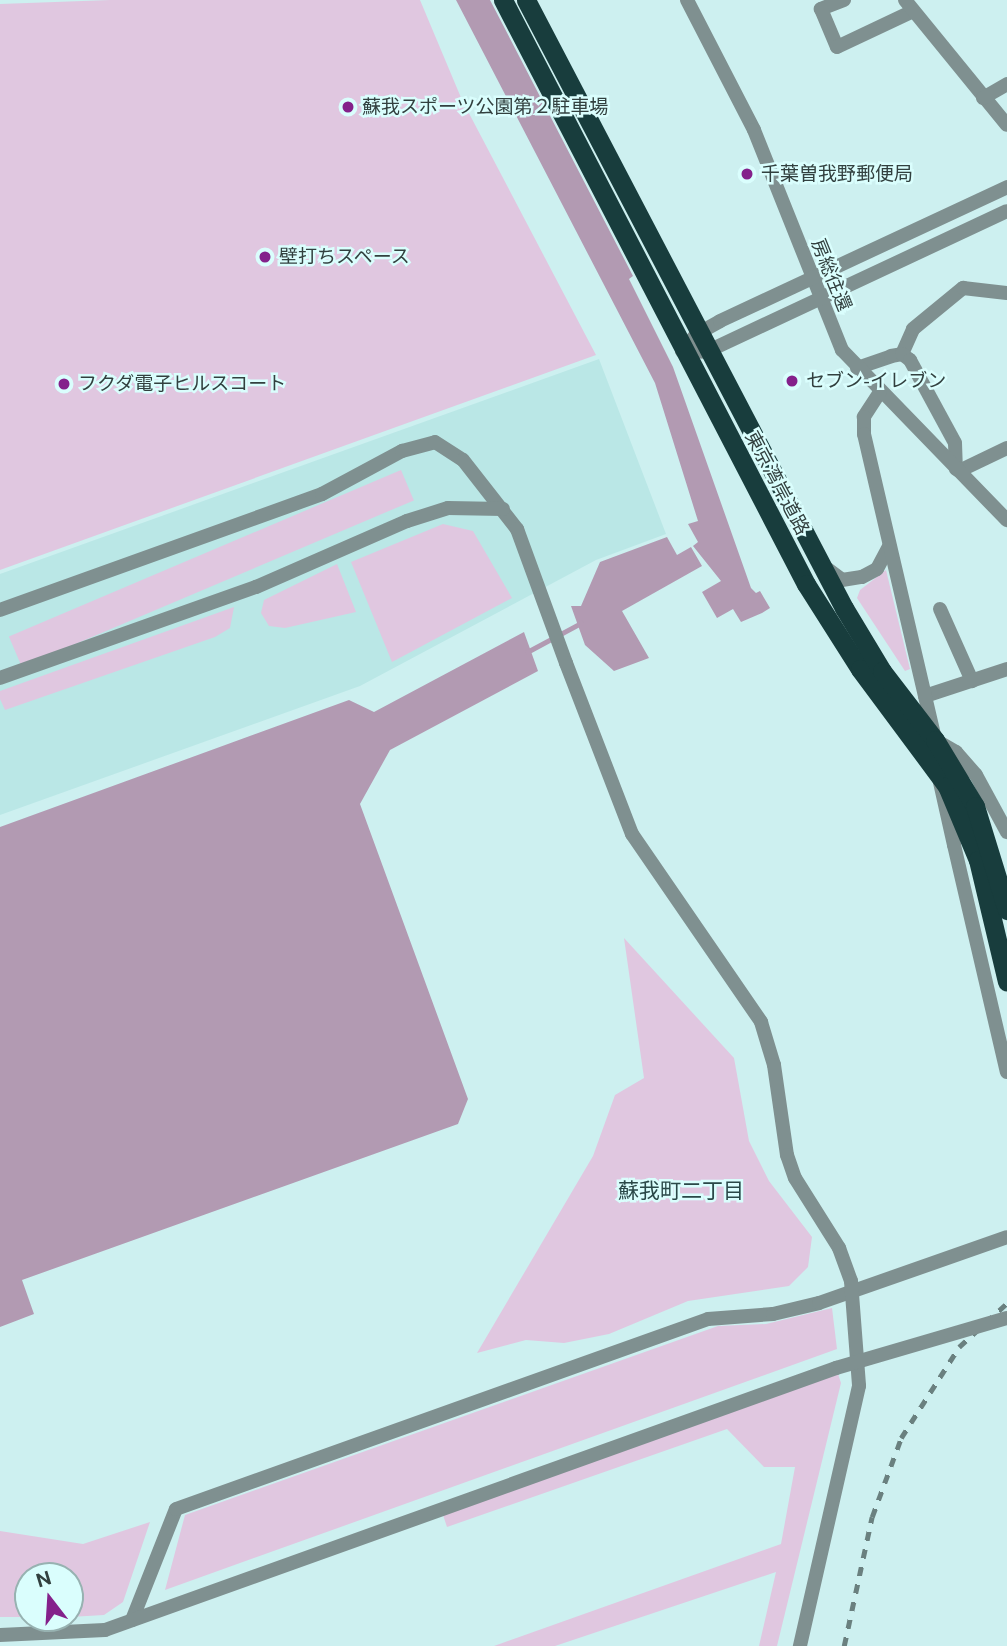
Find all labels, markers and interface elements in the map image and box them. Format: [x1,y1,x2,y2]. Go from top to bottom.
place label: 蘇我スポーツ公園第２駐車場 [362,96,609,118]
marker: 蘇我スポーツ公園第２駐車場 [340,99,356,115]
place label: 千葉曽我野郵便局 [761,163,913,185]
marker: 千葉曽我野郵便局 [739,166,755,182]
street label: 房総往還 [806,235,856,315]
place label: 壁打ちスペース [279,246,412,268]
marker: 壁打ちスペース [257,249,273,265]
place label: セブン-イレブン [806,370,946,392]
place label: フクダ電子ヒルスコート [78,373,287,395]
marker: セブン-イレブン [784,373,800,389]
marker: フクダ電子ヒルスコート [56,376,72,392]
street label: 東京湾岸道路 [740,427,814,539]
district label: 蘇我町二丁目 [618,1178,744,1204]
north arrow [14,1562,84,1632]
text: N [33,1566,54,1592]

